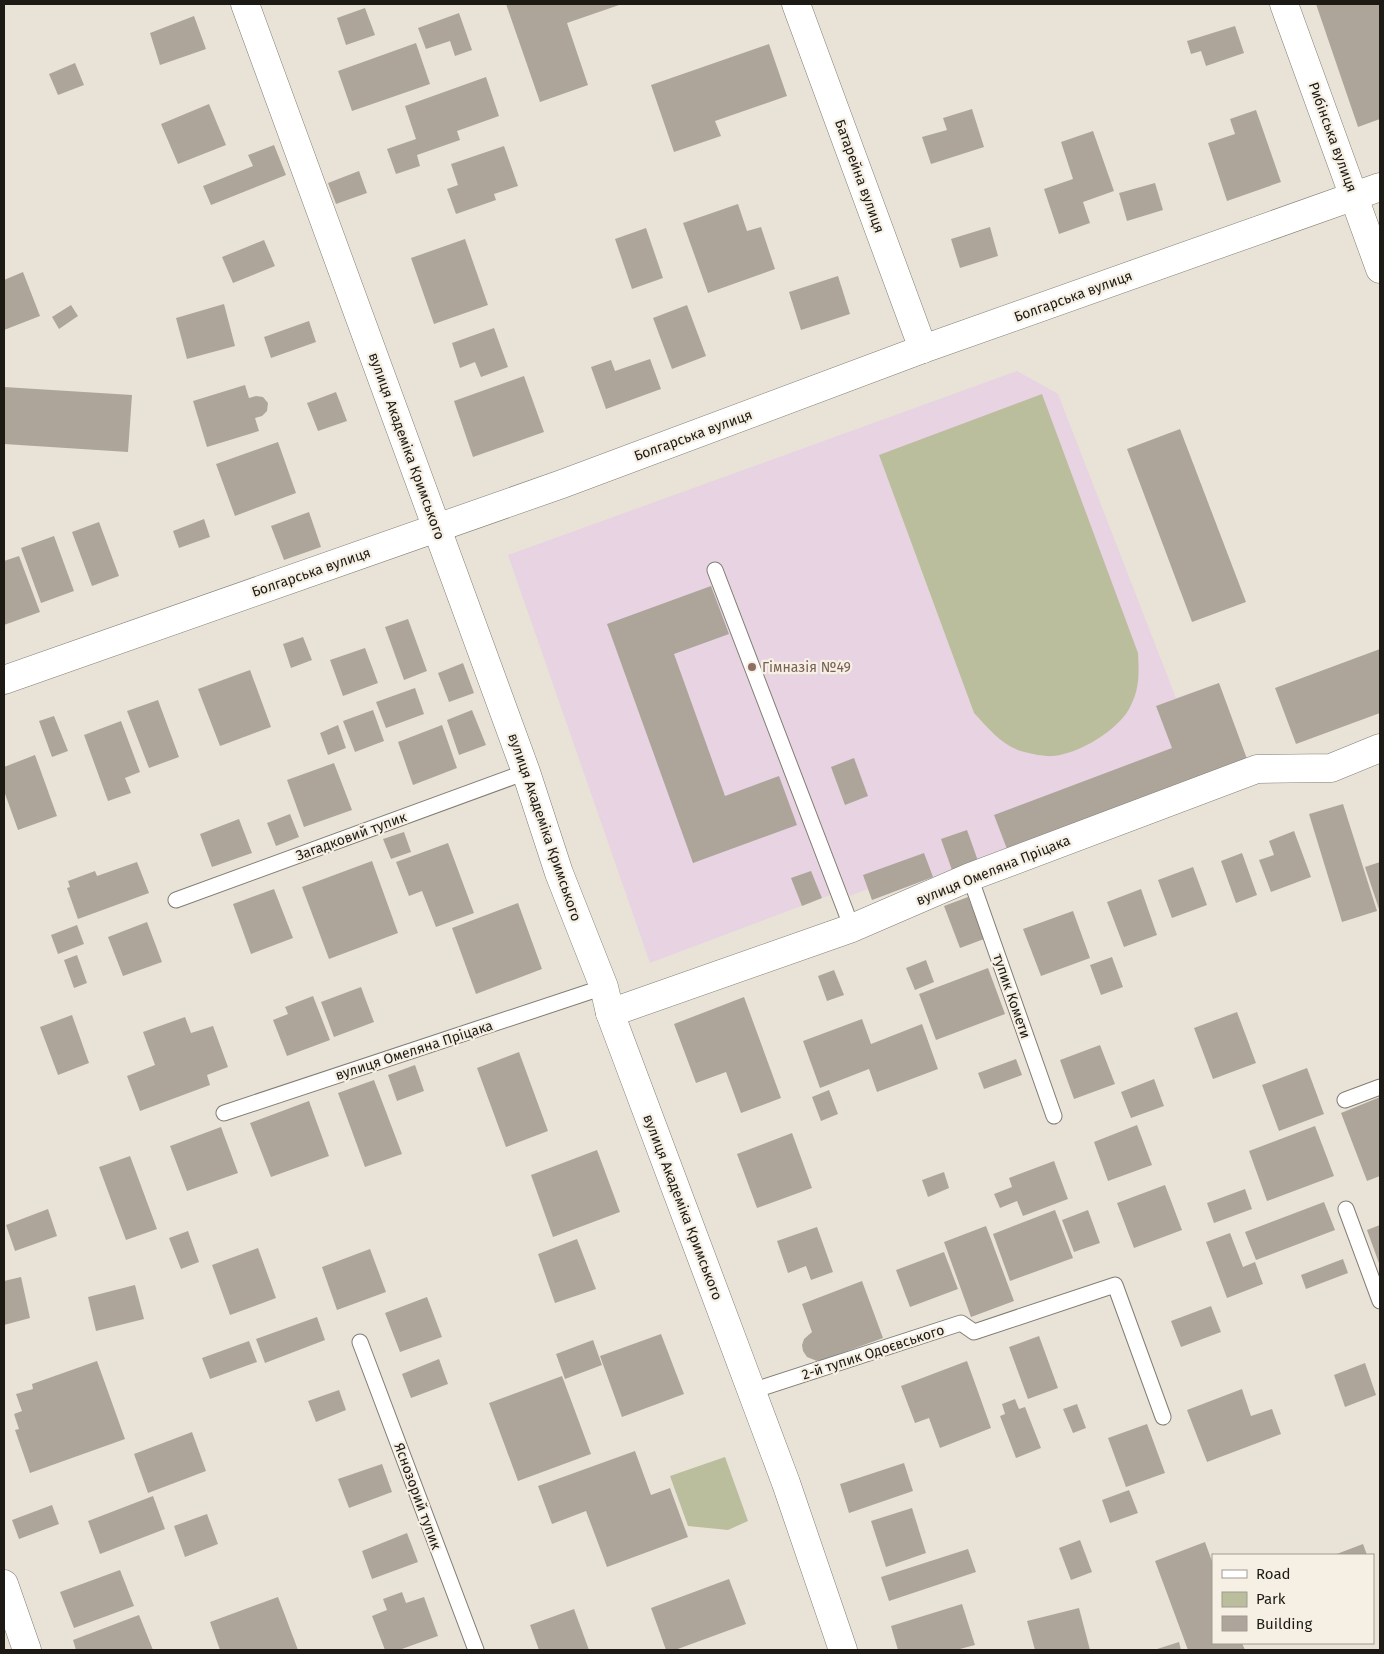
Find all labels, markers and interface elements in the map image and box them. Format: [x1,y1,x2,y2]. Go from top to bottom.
street label: Рибінська вулиця [1305,80,1360,194]
street label: Батарейна вулиця [831,117,888,235]
street label: Болгарська вулиця [1012,267,1135,326]
street label: вулиця Академіка Кримського [365,350,448,542]
street label: Болгарська вулиця [632,406,755,465]
street label: Болгарська вулиця [249,544,373,601]
place label: Гімназія №49 [762,659,851,676]
marker: Гімназія №49 [746,661,758,673]
street label: вулиця Академіка Кримського [504,731,585,923]
street label: Загадковий тупик [293,808,410,864]
street label: вулиця Омеляна Пріцака [914,832,1073,909]
street label: тупик Комети [989,952,1034,1041]
street label: вулиця Омеляна Пріцака [333,1017,495,1084]
street label: вулиця Академіка Кримського [639,1112,726,1303]
street label: 2-й тупик Одоєвського [800,1321,946,1384]
street label: Яснозорий тупик [390,1440,445,1553]
legend [1212,1554,1374,1644]
text: Road [1256,1565,1291,1583]
text: Park [1256,1590,1286,1608]
text: Building [1256,1615,1312,1633]

